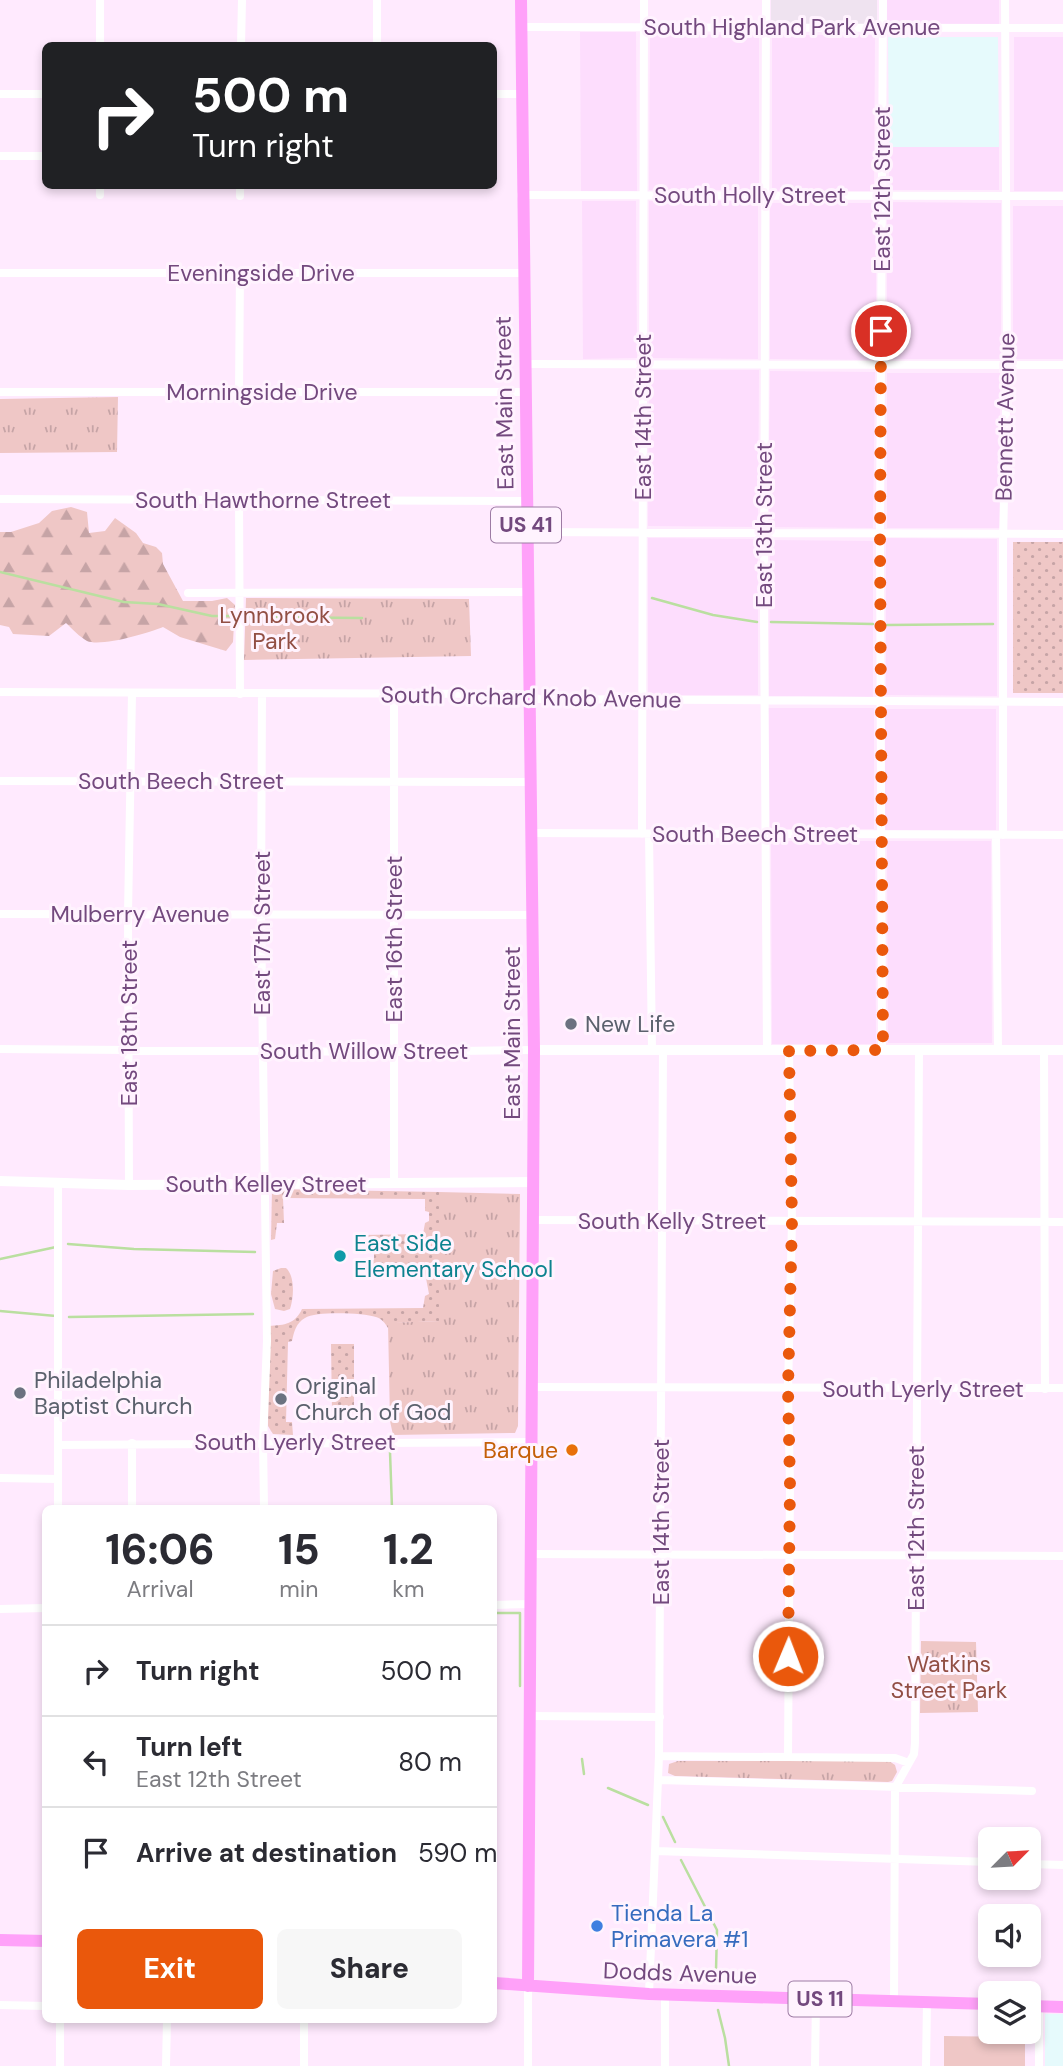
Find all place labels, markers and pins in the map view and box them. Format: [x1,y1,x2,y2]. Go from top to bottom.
pin [851,301,911,361]
place label: New Life [585,1009,675,1039]
marker: New Life [563,1016,579,1032]
place label: East Side Elementary School [354,1228,553,1284]
marker: East Side Elementary School [332,1248,348,1264]
place label: Philadelphia Baptist Church [34,1365,192,1421]
place label: Original Church of God [295,1371,452,1427]
marker: Philadelphia Baptist Church [12,1385,28,1401]
marker: Original Church of God [273,1391,289,1407]
place label: Barque [483,1435,558,1465]
marker: Barque [564,1442,580,1458]
place label: Tienda La Primavera #1 [611,1898,748,1954]
marker: Tienda La Primavera #1 [589,1918,605,1934]

